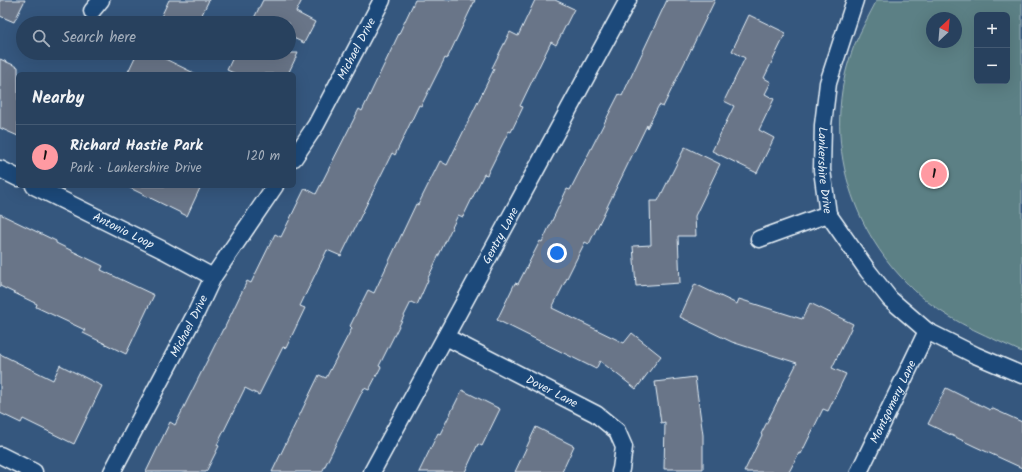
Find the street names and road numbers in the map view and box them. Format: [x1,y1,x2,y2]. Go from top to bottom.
street label: Michael Drive [332,14,381,83]
street label: Lankershire Drive [812,127,837,216]
street label: Gentry Lane [477,203,524,268]
street label: Antonio Loop [89,208,158,254]
street label: Michael Drive [165,291,214,361]
street label: Montgomery Lane [865,357,922,447]
street label: Dover Lane [522,370,582,413]

